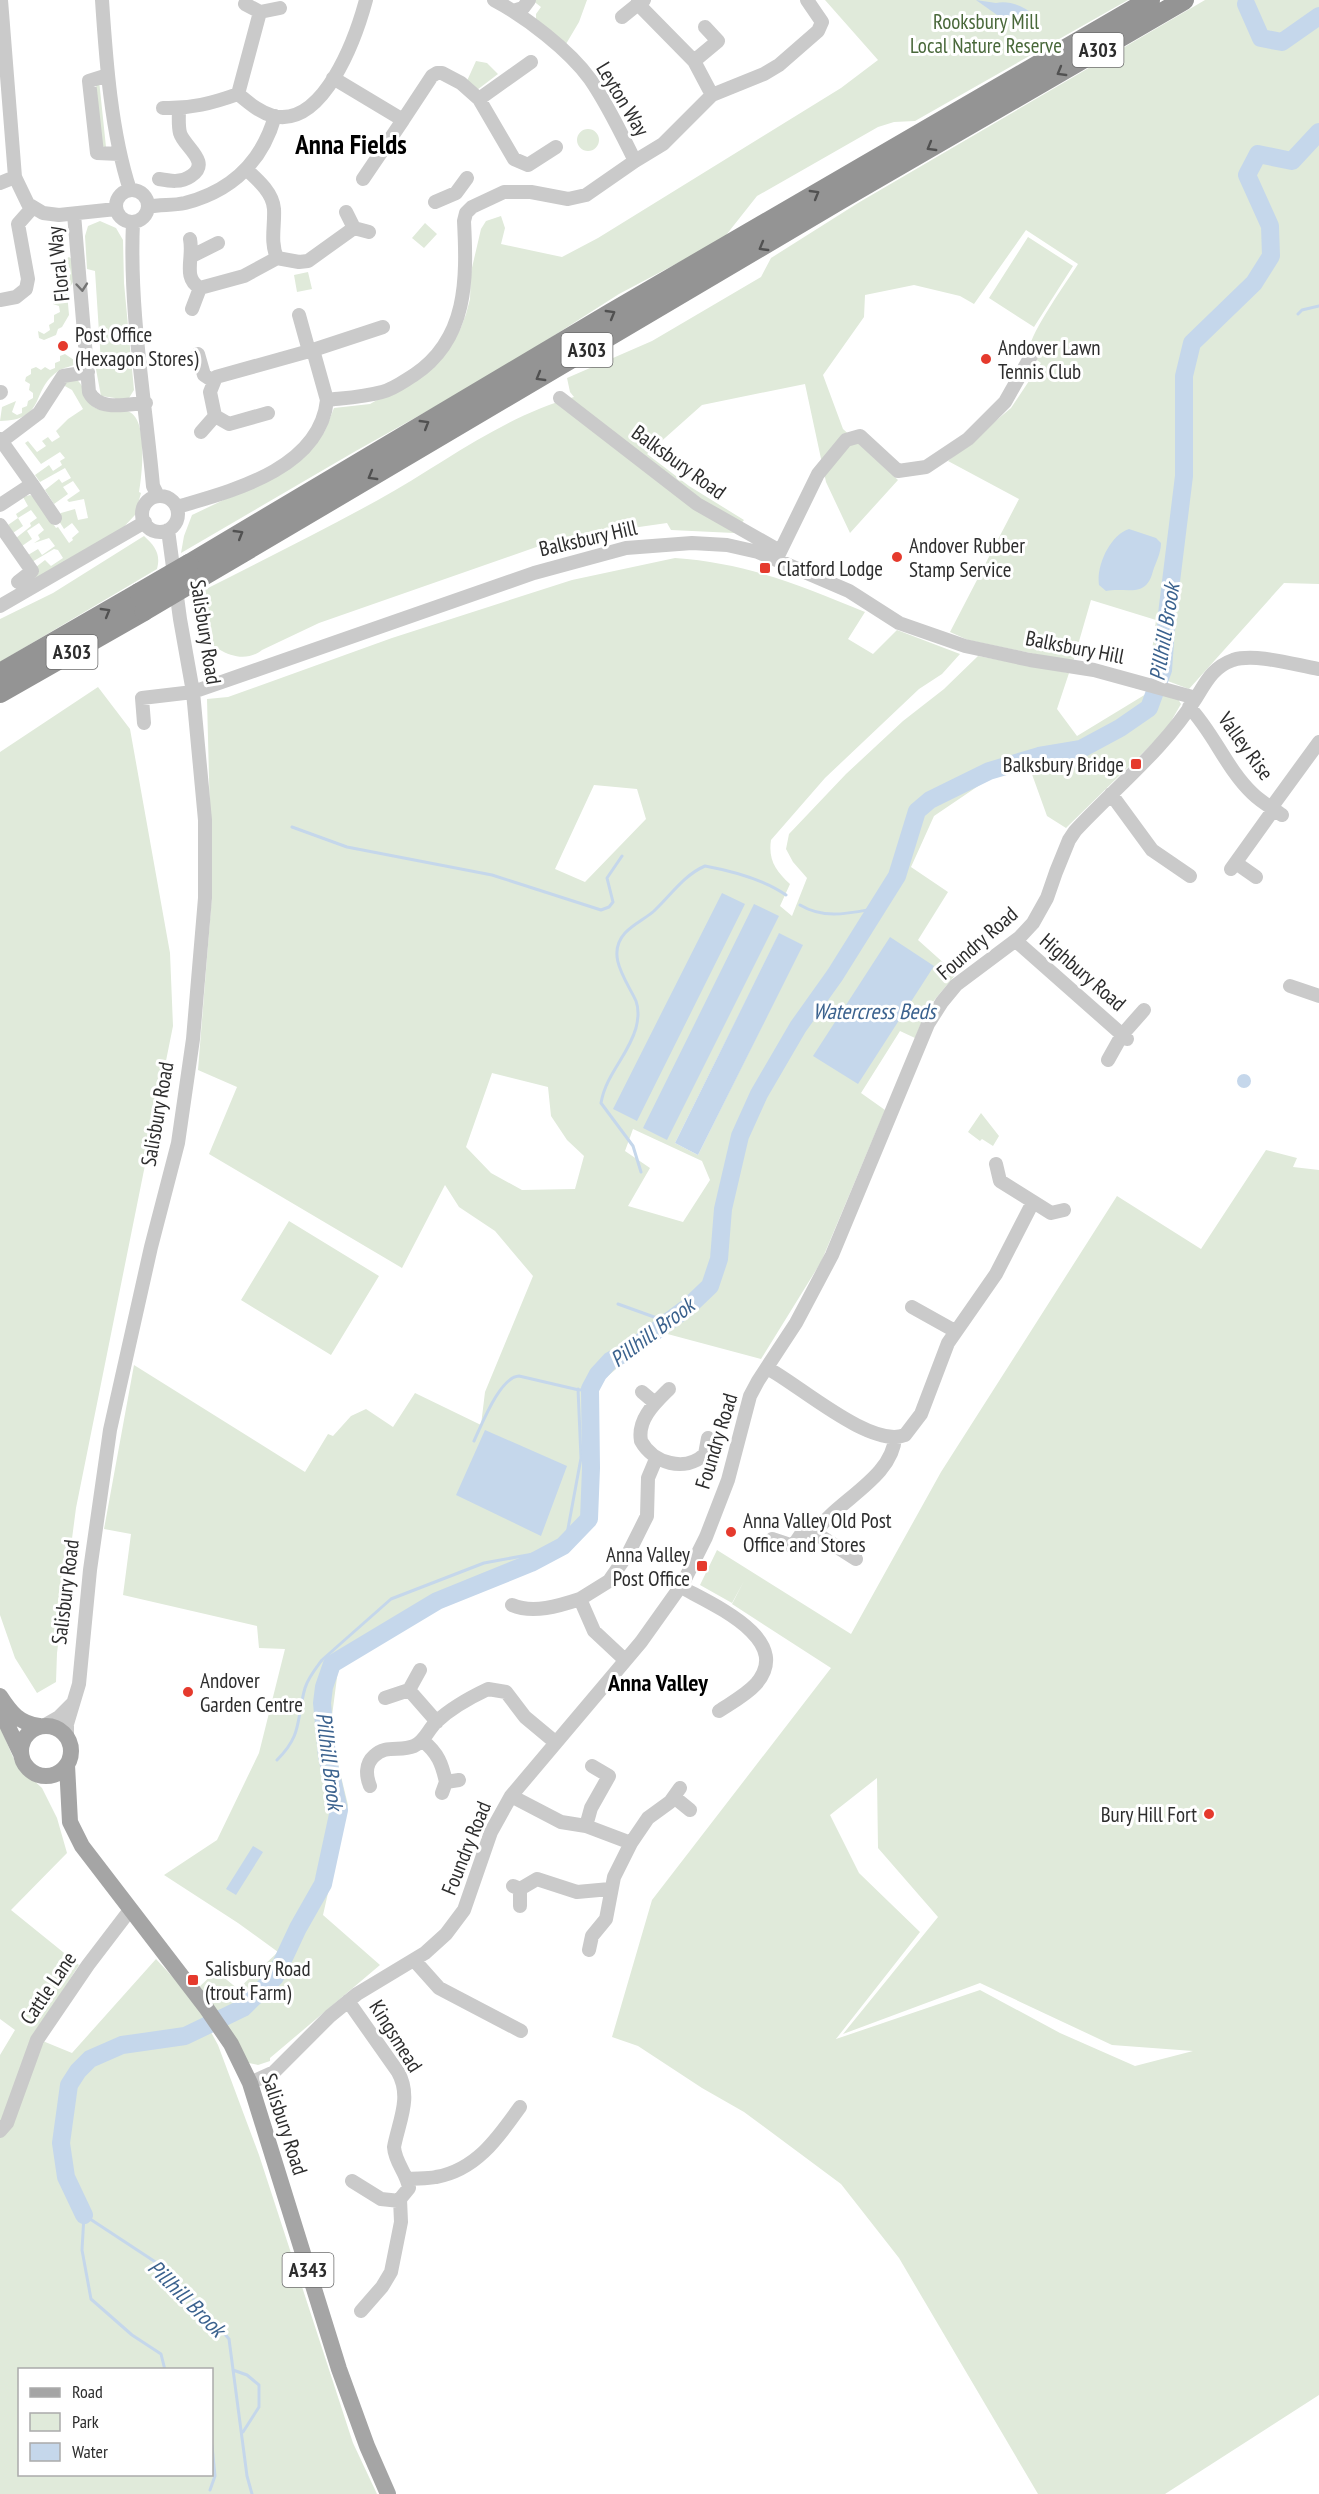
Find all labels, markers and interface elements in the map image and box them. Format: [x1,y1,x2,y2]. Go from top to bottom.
park label: Rooksbury Mill Local Nature Reserve [910,8,1062,59]
road number: A303 [1072,33,1124,67]
street label: Leyton Way [590,57,656,141]
one-way arrow [1057,65,1068,76]
district label: Anna Fields [294,127,407,161]
one-way arrow [926,140,937,152]
one-way arrow [809,190,819,201]
street label: Floral Way [41,225,75,303]
one-way arrow [759,239,769,251]
one-way arrow [75,282,88,291]
one-way arrow [604,309,615,321]
place label: Post Office (Hexagon Stores) [75,321,199,372]
road number: A303 [562,333,612,367]
place label: Andover Lawn Tennis Club [998,334,1101,385]
marker: Post Office (Hexagon Stores) [56,339,70,353]
marker: Andover Lawn Tennis Club [979,352,993,366]
one-way arrow [536,370,546,381]
one-way arrow [419,419,429,431]
street label: Balksbury Road [627,419,731,505]
one-way arrow [368,468,378,480]
street label: Balksbury Hill [536,514,640,562]
one-way arrow [233,530,243,542]
place label: Andover Rubber Stamp Service [909,532,1025,583]
marker: Andover Rubber Stamp Service [890,550,904,564]
place label: Clatford Lodge [777,555,883,582]
marker: Clatford Lodge [758,561,772,575]
street label: Salisbury Road [184,578,228,686]
water label: Pillhill Brook [1142,579,1186,683]
one-way arrow [99,608,110,619]
street label: Balksbury Hill [1023,624,1127,670]
road number: A303 [46,635,98,669]
street label: Valley Rise [1212,706,1280,785]
place label: Balksbury Bridge [1003,751,1124,778]
marker: Balksbury Bridge [1129,757,1143,771]
street label: Foundry Road [931,901,1023,985]
street label: Highbury Road [1034,927,1132,1017]
water label: Watercress Beds [813,997,938,1025]
street label: Salisbury Road [135,1060,179,1168]
water label: Pillhill Brook [604,1290,702,1373]
street label: Foundry Road [689,1390,743,1492]
place label: Anna Valley Old Post Office and Stores [743,1507,892,1558]
marker: Anna Valley Old Post Office and Stores [724,1525,738,1539]
street label: Salisbury Road [45,1538,85,1646]
place label: Anna Valley Post Office [606,1541,690,1592]
marker: Anna Valley Post Office [695,1559,709,1573]
place label: Andover Garden Centre [200,1667,303,1718]
district label: Anna Valley [607,1667,708,1698]
marker: Andover Garden Centre [181,1685,195,1699]
water label: Pillhill Brook [310,1711,350,1814]
street label: Foundry Road [435,1797,497,1899]
place label: Bury Hill Fort [1101,1801,1197,1828]
marker: Bury Hill Fort [1202,1807,1216,1821]
street label: Cattle Lane [14,1946,82,2030]
place label: Salisbury Road (trout Farm) [205,1955,310,2006]
marker: Salisbury Road (trout Farm) [186,1973,200,1987]
street label: Kingsmead [363,1995,429,2077]
street label: Salisbury Road [256,2070,314,2178]
water label: Pillhill Brook [142,2253,233,2344]
road number: A343 [282,2253,334,2287]
legend [18,2368,213,2476]
text: Road [72,2380,103,2403]
text: Park [72,2410,99,2433]
text: Water [72,2440,108,2463]

